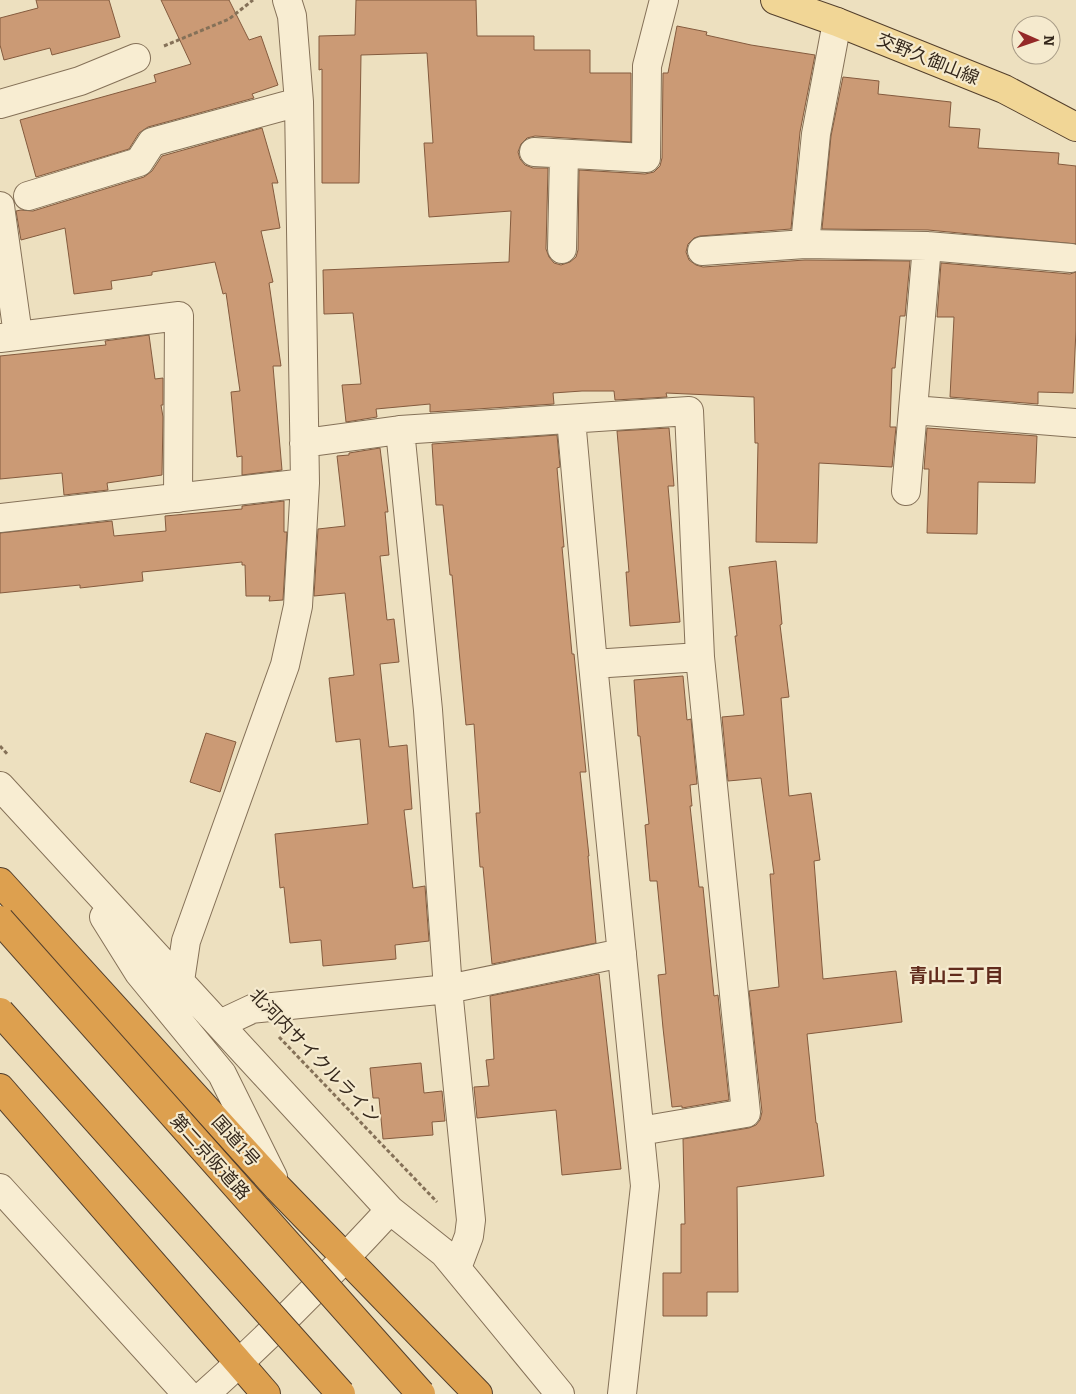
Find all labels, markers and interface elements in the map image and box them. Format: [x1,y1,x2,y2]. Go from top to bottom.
north arrow [1011,15,1061,65]
street label: 交野久御山線 [874,29,982,89]
text: N [1040,35,1057,46]
district label: 青山三丁目 [908,964,1004,987]
street label: 北河内サイクルライン [245,984,385,1128]
street label: 第二京阪道路 [166,1110,254,1204]
street label: 国道1号 [207,1111,265,1171]

